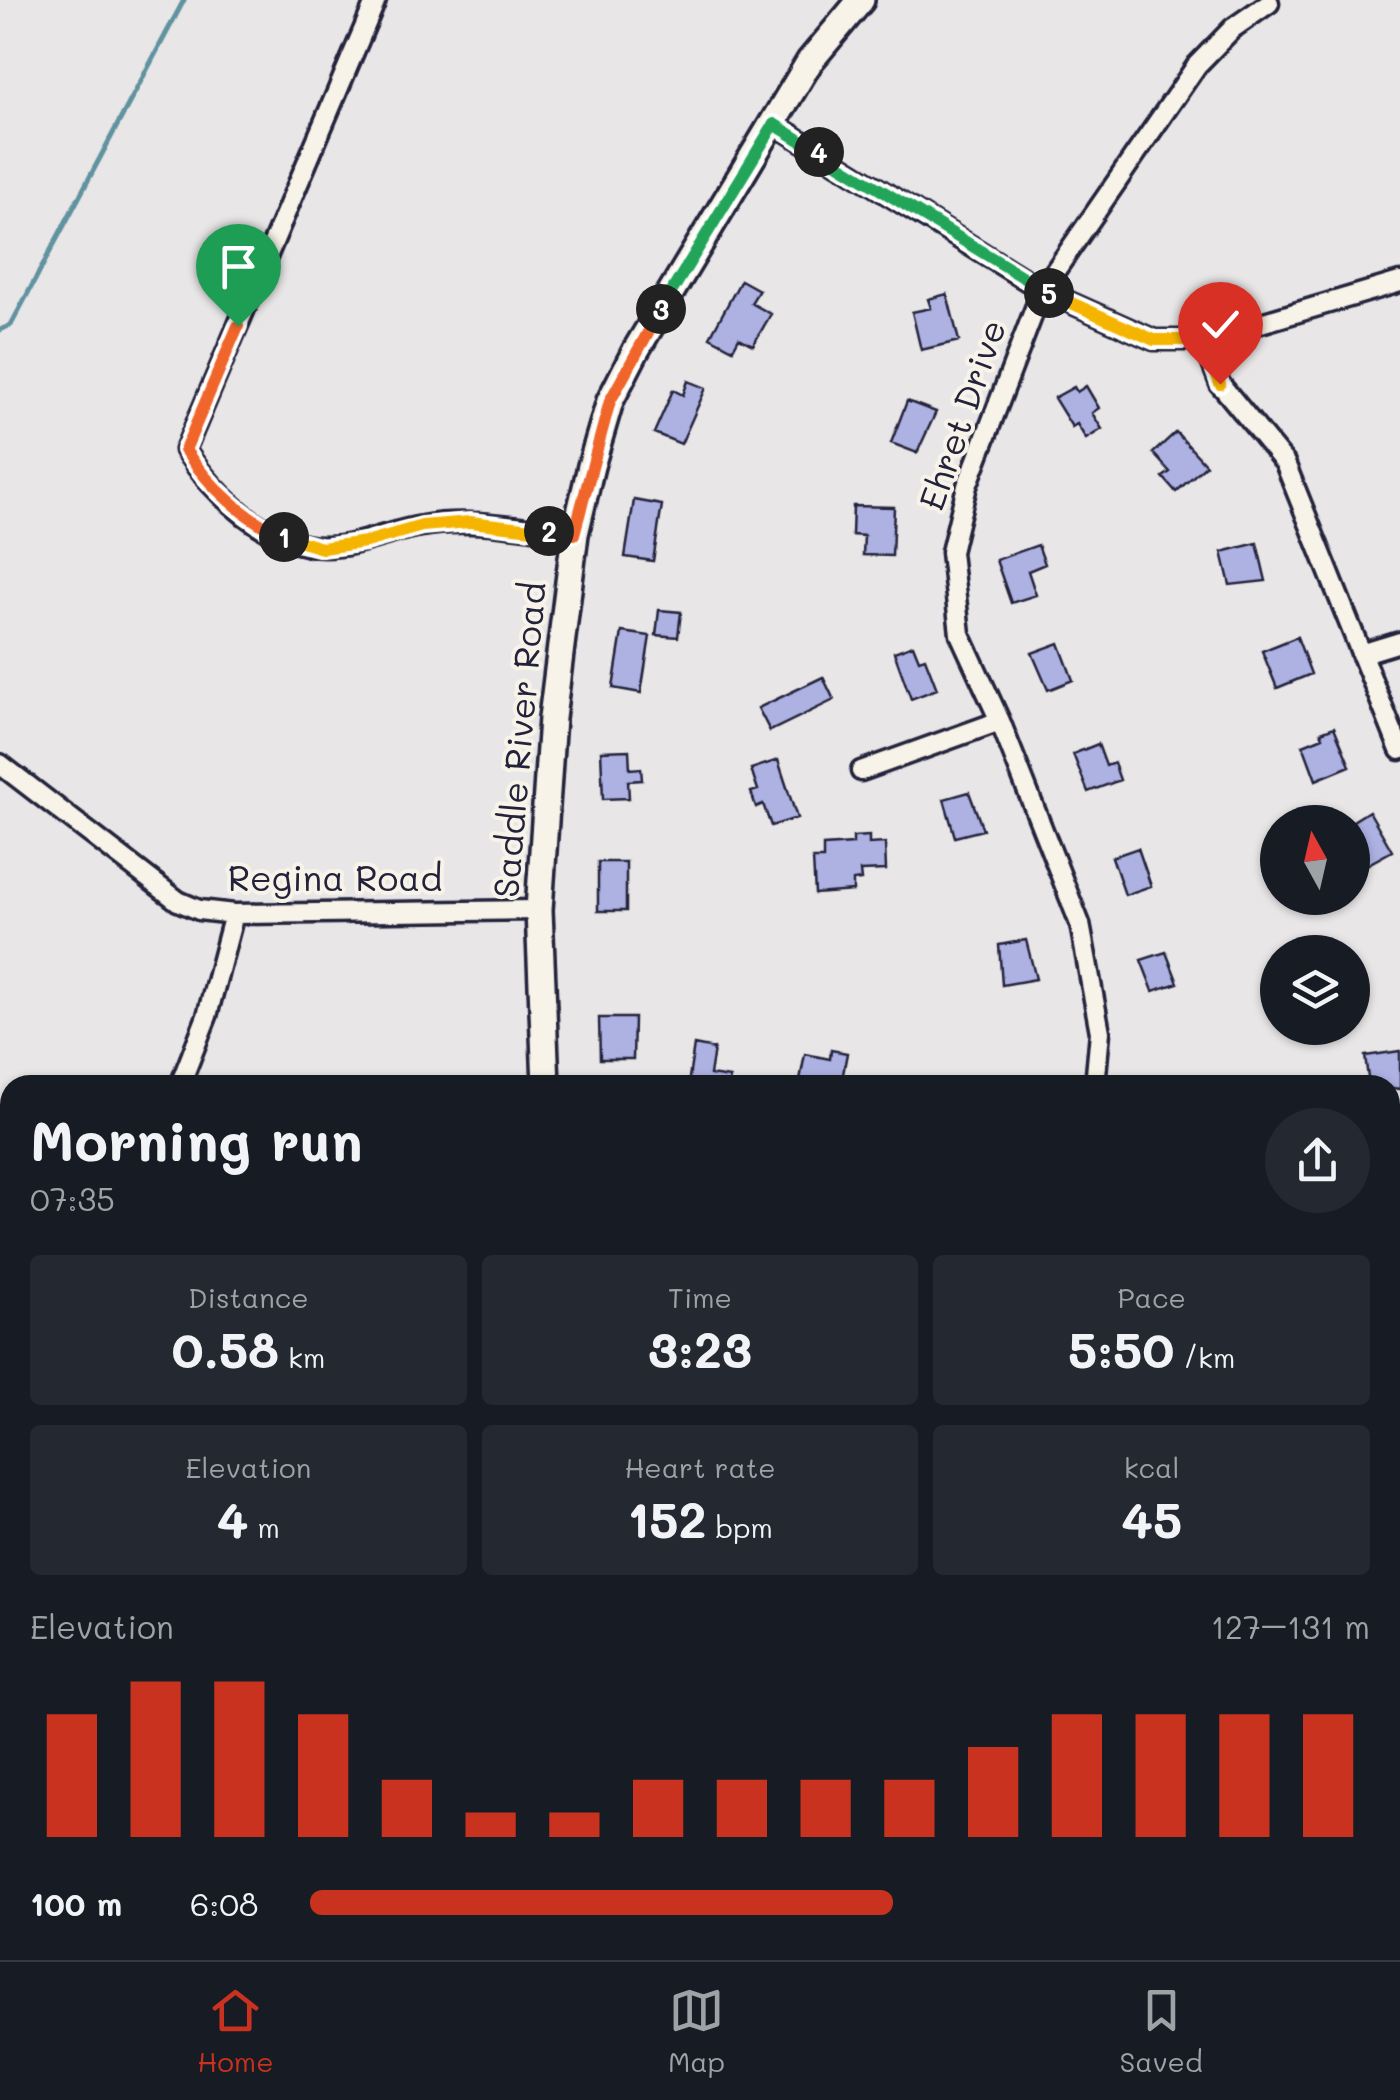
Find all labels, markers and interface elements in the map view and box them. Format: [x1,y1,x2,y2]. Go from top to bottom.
pin: 4 [794,127,844,177]
text: 4 [810,134,828,170]
pin [196,224,281,327]
icon: arrive [211,239,266,294]
pin: 5 [1024,268,1074,318]
text: 5 [1041,275,1057,311]
pin [1178,282,1263,385]
pin: 3 [636,284,686,334]
text: 3 [653,291,669,327]
icon: check [1193,297,1248,352]
street label: Ehret Drive [907,313,1015,516]
pin: 2 [524,506,574,556]
pin: 1 [259,512,309,562]
text: 2 [541,513,557,549]
text: 1 [278,519,290,555]
street label: Saddle River Road [481,580,555,900]
north arrow [1260,805,1370,915]
map controls [1260,805,1370,1045]
street label: Regina Road [228,854,442,900]
button: layers [1260,935,1370,1045]
text: Morning run [30,1103,363,1175]
button: share [1265,1108,1370,1213]
text: 07:35 [30,1177,115,1219]
text: Distance [188,1279,309,1315]
text: Time [668,1279,732,1315]
text: Pace [1117,1279,1186,1315]
text: 0.58 [171,1315,279,1381]
text: 3:23 [648,1315,752,1381]
text: 5:50 [1068,1315,1174,1381]
text: km [279,1339,325,1375]
text: /km [1174,1339,1235,1375]
text: Elevation [185,1449,311,1485]
text: Heart rate [624,1449,776,1485]
text: kcal [1124,1449,1180,1485]
text: 4 [217,1485,249,1551]
text: 152 [627,1485,706,1551]
text: 45 [1121,1485,1182,1551]
text: m [249,1509,280,1545]
text: bpm [706,1509,773,1545]
text: Elevation [30,1605,174,1647]
text: 127–131 m [1211,1605,1370,1647]
text: 100 m [30,1882,122,1924]
text: 6:08 [190,1882,258,1924]
tab: Home [197,1983,273,2079]
tab: Map [668,1983,725,2079]
tab: Saved [1120,1983,1203,2079]

